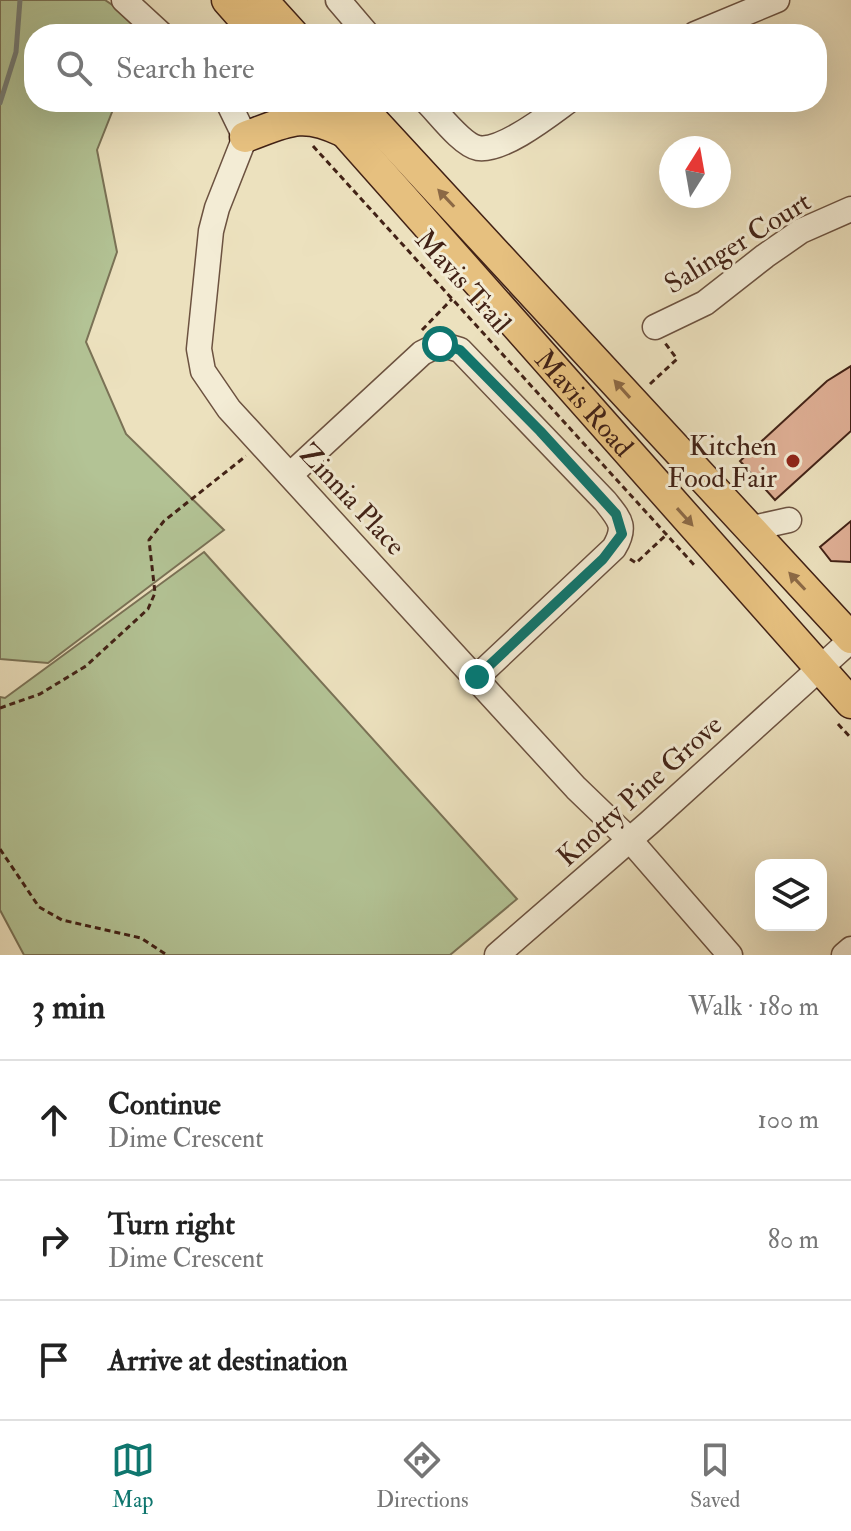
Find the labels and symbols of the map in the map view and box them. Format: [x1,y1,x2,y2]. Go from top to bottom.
north arrow [659,136,731,208]
street label: Salinger Court [658,184,817,302]
one-way arrow [437,189,455,208]
street label: Mavis Trail [407,223,518,341]
route start [422,326,458,362]
street label: Mavis Road [527,343,641,465]
one-way arrow [614,380,632,399]
place label: Kitchen Food Fair [667,429,778,496]
street label: Zinnia Place [291,437,413,563]
marker: Kitchen Food Fair [784,452,802,470]
one-way arrow [676,507,693,527]
one-way arrow [789,572,807,591]
route end [459,659,495,695]
street label: Knotty Pine Grove [550,708,730,874]

